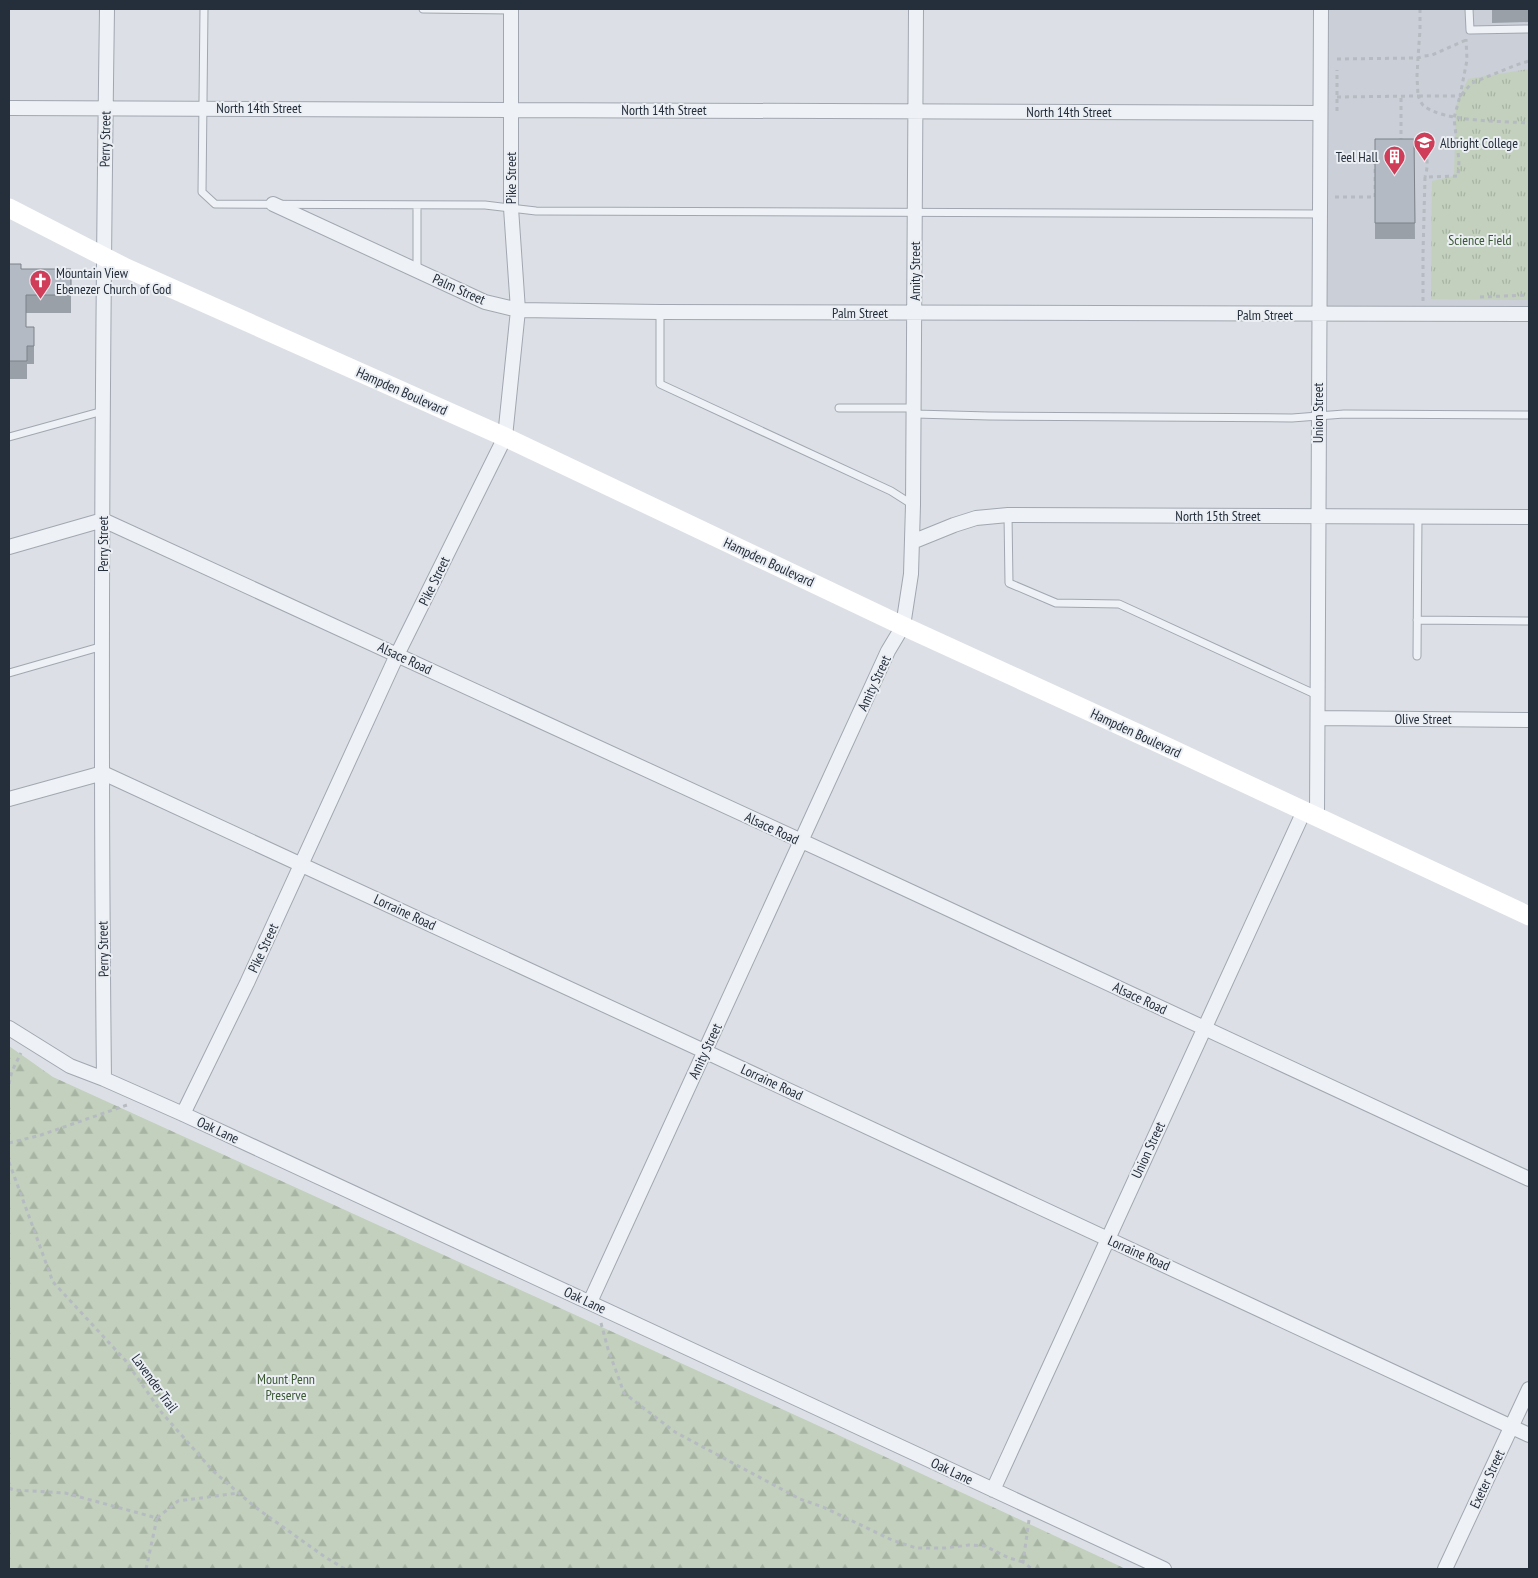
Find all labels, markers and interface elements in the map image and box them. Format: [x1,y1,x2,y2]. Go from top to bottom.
street label: North 14th Street [216,99,302,117]
street label: North 14th Street [621,101,707,119]
street label: North 14th Street [1026,103,1112,121]
street label: Perry Street [96,111,114,167]
school or university icon: Albright College [1412,131,1436,162]
place label: Albright College [1440,134,1518,152]
building icon: Teel Hall [1382,145,1406,176]
place label: Teel Hall [1336,148,1379,166]
street label: Pike Street [502,152,520,204]
park label: Science Field [1448,231,1512,249]
street label: Amity Street [906,241,924,301]
place label: Mountain View Ebenezer Church of God [56,264,171,298]
church icon: Mountain View Ebenezer Church of God [28,269,52,300]
street label: Palm Street [430,269,488,309]
street label: Palm Street [832,304,888,322]
street label: Palm Street [1237,306,1293,324]
street label: Hampden Boulevard [354,363,450,419]
street label: Union Street [1309,383,1327,443]
street label: North 15th Street [1175,507,1261,525]
street label: Perry Street [94,516,112,572]
street label: Hampden Boulevard [721,533,817,591]
street label: Pike Street [414,553,454,608]
street label: Alsace Road [375,638,435,678]
street label: Amity Street [853,652,895,714]
street label: Hampden Boulevard [1088,704,1184,762]
street label: Olive Street [1394,710,1452,728]
street label: Alsace Road [742,808,802,848]
street label: Lorraine Road [371,890,439,934]
street label: Pike Street [244,920,282,976]
street label: Perry Street [94,921,112,977]
street label: Alsace Road [1110,978,1170,1018]
street label: Amity Street [684,1020,726,1082]
street label: Lorraine Road [738,1060,806,1104]
street label: Oak Lane [194,1112,242,1148]
street label: Union Street [1127,1119,1169,1181]
street label: Lorraine Road [1105,1231,1173,1275]
street label: Oak Lane [561,1282,609,1318]
street label: Lavender Trail [128,1350,183,1416]
park label: Mount Penn Preserve [257,1370,315,1404]
street label: Exeter Street [1466,1447,1508,1511]
street label: Oak Lane [928,1453,976,1489]

